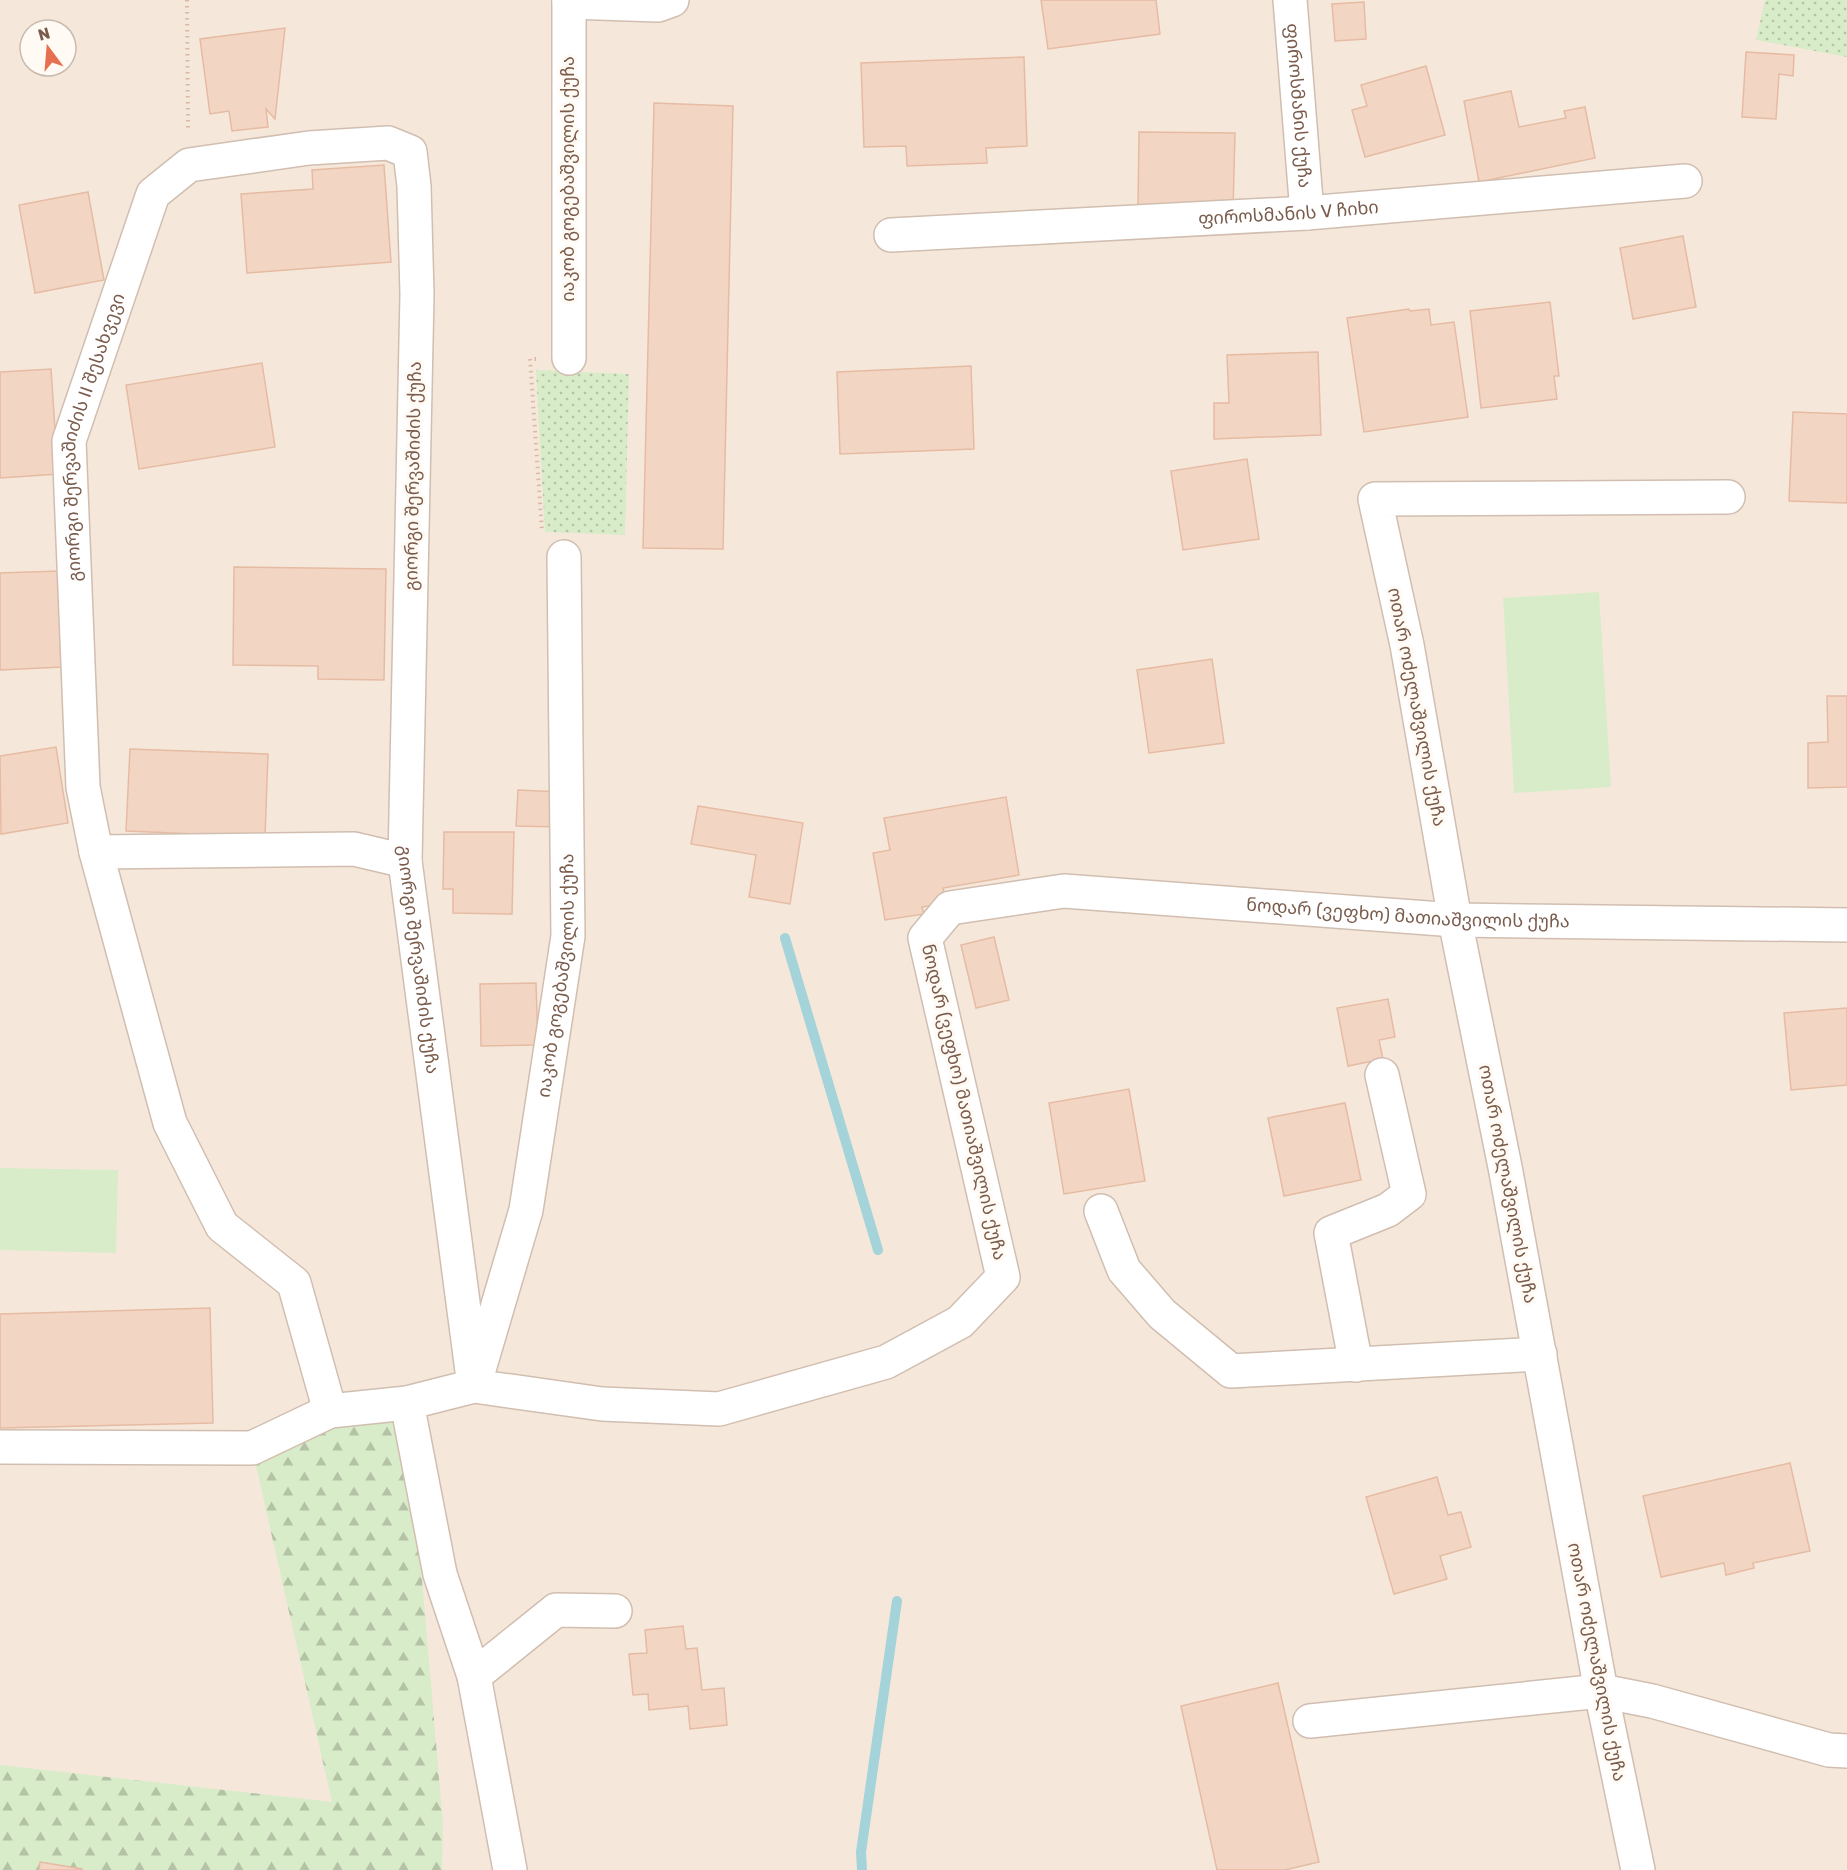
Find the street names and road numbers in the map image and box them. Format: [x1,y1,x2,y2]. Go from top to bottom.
street label: ფიროსმანის ქუჩა [1281,23,1316,189]
street label: იაკობ გოგებაშვილის ქუჩა [557,56,579,302]
street label: ფიროსმანის V ჩიხი [1197,196,1380,230]
street label: გიორგი შერვაშიძის II შესახვევი [58,290,129,582]
street label: გიორგი შერვაშიძის ქუჩა [400,361,426,591]
street label: ოთარ ოძელაშვილის ქუჩა [1383,586,1451,828]
street label: გიორგი შერვაშიძის ქუჩა [393,846,444,1075]
street label: იაკობ გოგებაშვილის ქუჩა [532,853,579,1099]
street label: ნოდარ (ვეფხო) მათიაშვილის ქუჩა [1245,894,1570,932]
street label: ნოდარ (ვეფხო) მათიაშვილის ქუჩა [917,942,1011,1262]
street label: ოთარ ოძელაშვილის ქუჩა [1474,1063,1542,1305]
street label: ოთარ ოძელაშვილის ქუჩა [1563,1541,1631,1783]

